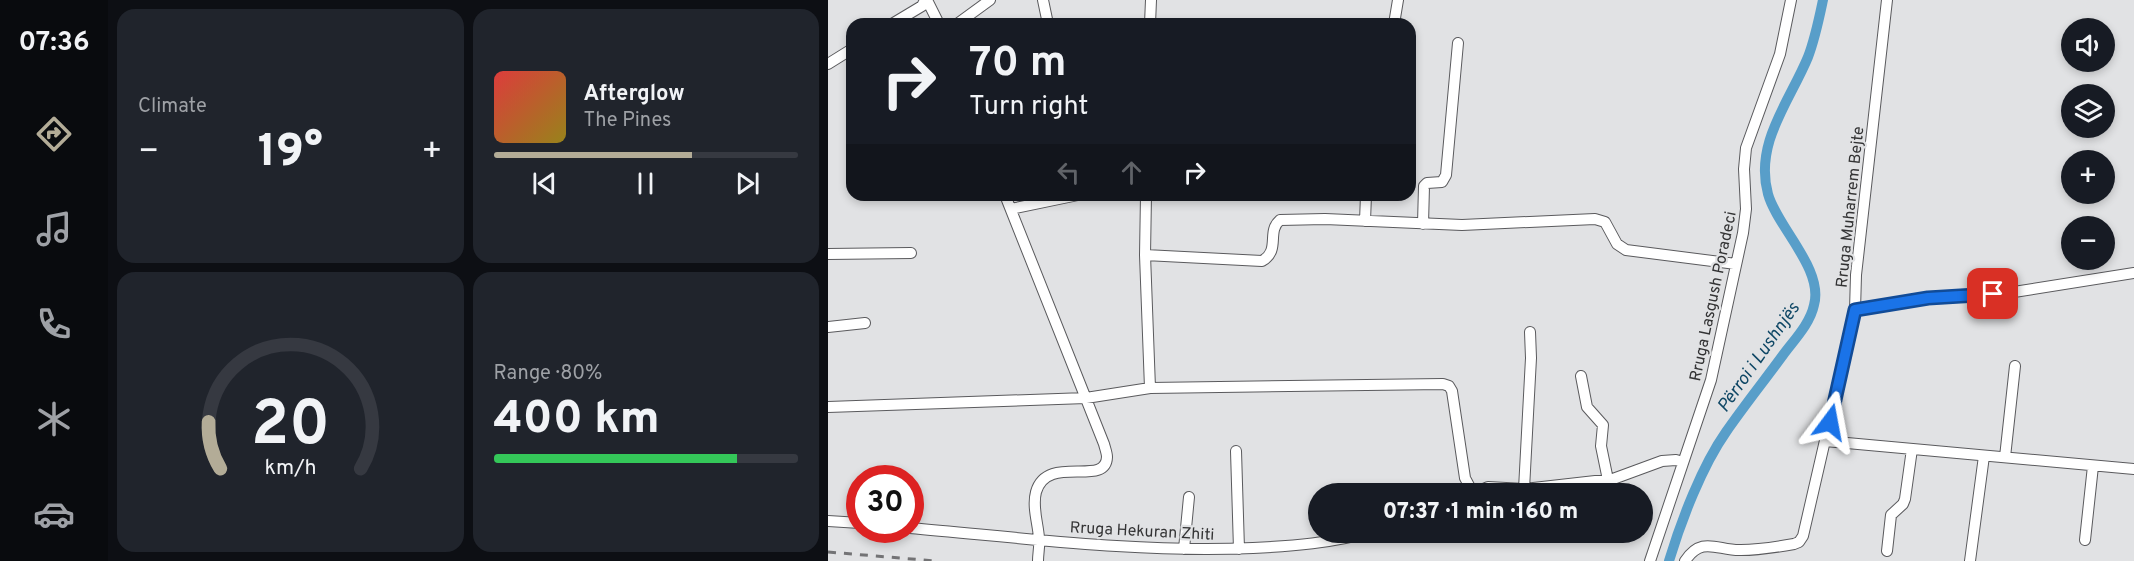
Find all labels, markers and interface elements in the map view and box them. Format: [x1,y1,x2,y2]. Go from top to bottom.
map controls [2061,18,2115,270]
button: sound [2061,18,2115,72]
text: 07:36 [18,26,90,60]
text: 70 m [969,38,1067,91]
icon: right [870,42,948,120]
text: Afterglow [584,81,685,108]
button: layers [2061,84,2115,138]
text: Turn right [969,90,1088,124]
text: Climate [138,94,207,120]
text: The Pines [584,108,671,134]
icon: directions [33,113,75,155]
text: 19° [258,125,323,182]
street label: Rruga Muharrem Bejte [1833,125,1869,289]
text: − [138,132,159,174]
text: + [421,132,442,174]
button: + [2061,150,2115,204]
icon: left [1052,156,1085,189]
icon: ahead [1115,156,1148,189]
icon: right [1178,156,1211,189]
icon: previous [528,167,561,200]
icon: pause [629,167,662,200]
icon: next [731,167,764,200]
icon: music [33,208,75,250]
street label: Rruga Lasgush Poradeci [1686,210,1742,383]
button: − [2061,216,2115,270]
pin [1967,268,2018,319]
icon: arrive [1976,277,2009,310]
water label: Përroi i Lushnjës [1713,298,1806,417]
icon: phone [33,303,75,345]
text: Range · 80% [494,361,603,387]
text: 20 [251,388,330,467]
position arrow [1798,390,1862,454]
text: 400 km [494,392,660,449]
icon: climate [33,398,75,440]
text: km/h [264,455,316,482]
speed limit sign: 30 [846,465,924,543]
icon: car [33,493,75,535]
text: 07:37 · 1 min · 160 m [1383,499,1578,526]
street label: Rruga Hekuran Zhiti [1069,518,1215,546]

